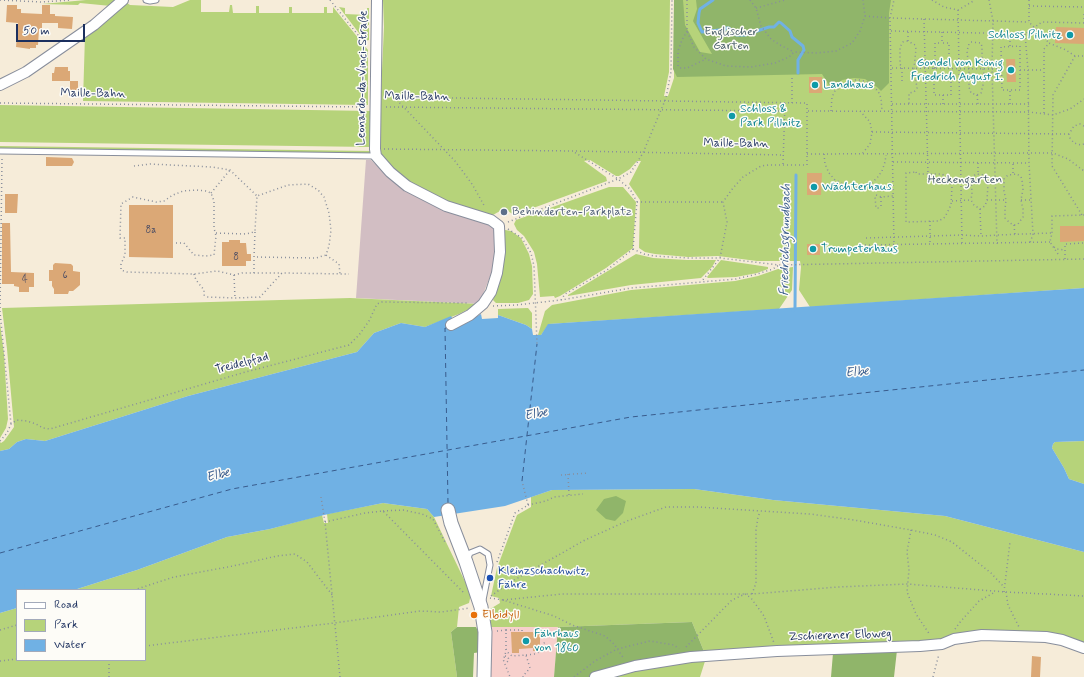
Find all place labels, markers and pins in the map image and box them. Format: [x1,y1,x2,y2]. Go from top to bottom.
place label: Schloss Pillnitz [988,28,1062,42]
marker: Schloss Pillnitz [1065,30,1075,40]
place label: Gondel von König Friedrich August I. [911,56,1003,84]
marker: Gondel von König Friedrich August I. [1006,65,1016,75]
place label: Landhaus [823,78,874,92]
marker: Landhaus [810,80,820,90]
place label: Schloss & Park Pillnitz [740,102,801,130]
marker: Schloss & Park Pillnitz [727,111,737,121]
place label: Wächterhaus [822,180,892,194]
marker: Wächterhaus [809,182,819,192]
place label: Behinderten-Parkplatz [512,205,632,219]
marker: Behinderten-Parkplatz [499,207,509,217]
place label: Trompeterhaus [821,242,898,256]
marker: Trompeterhaus [808,244,818,254]
place label: Kleinzschachwitz, Fähre [498,564,589,592]
marker: Kleinzschachwitz, Fähre [485,573,495,583]
place label: Elbidyll [482,608,519,622]
marker: Elbidyll [469,610,479,620]
place label: Fährhaus von 1860 [534,627,579,655]
marker: Fährhaus von 1860 [521,636,531,646]

